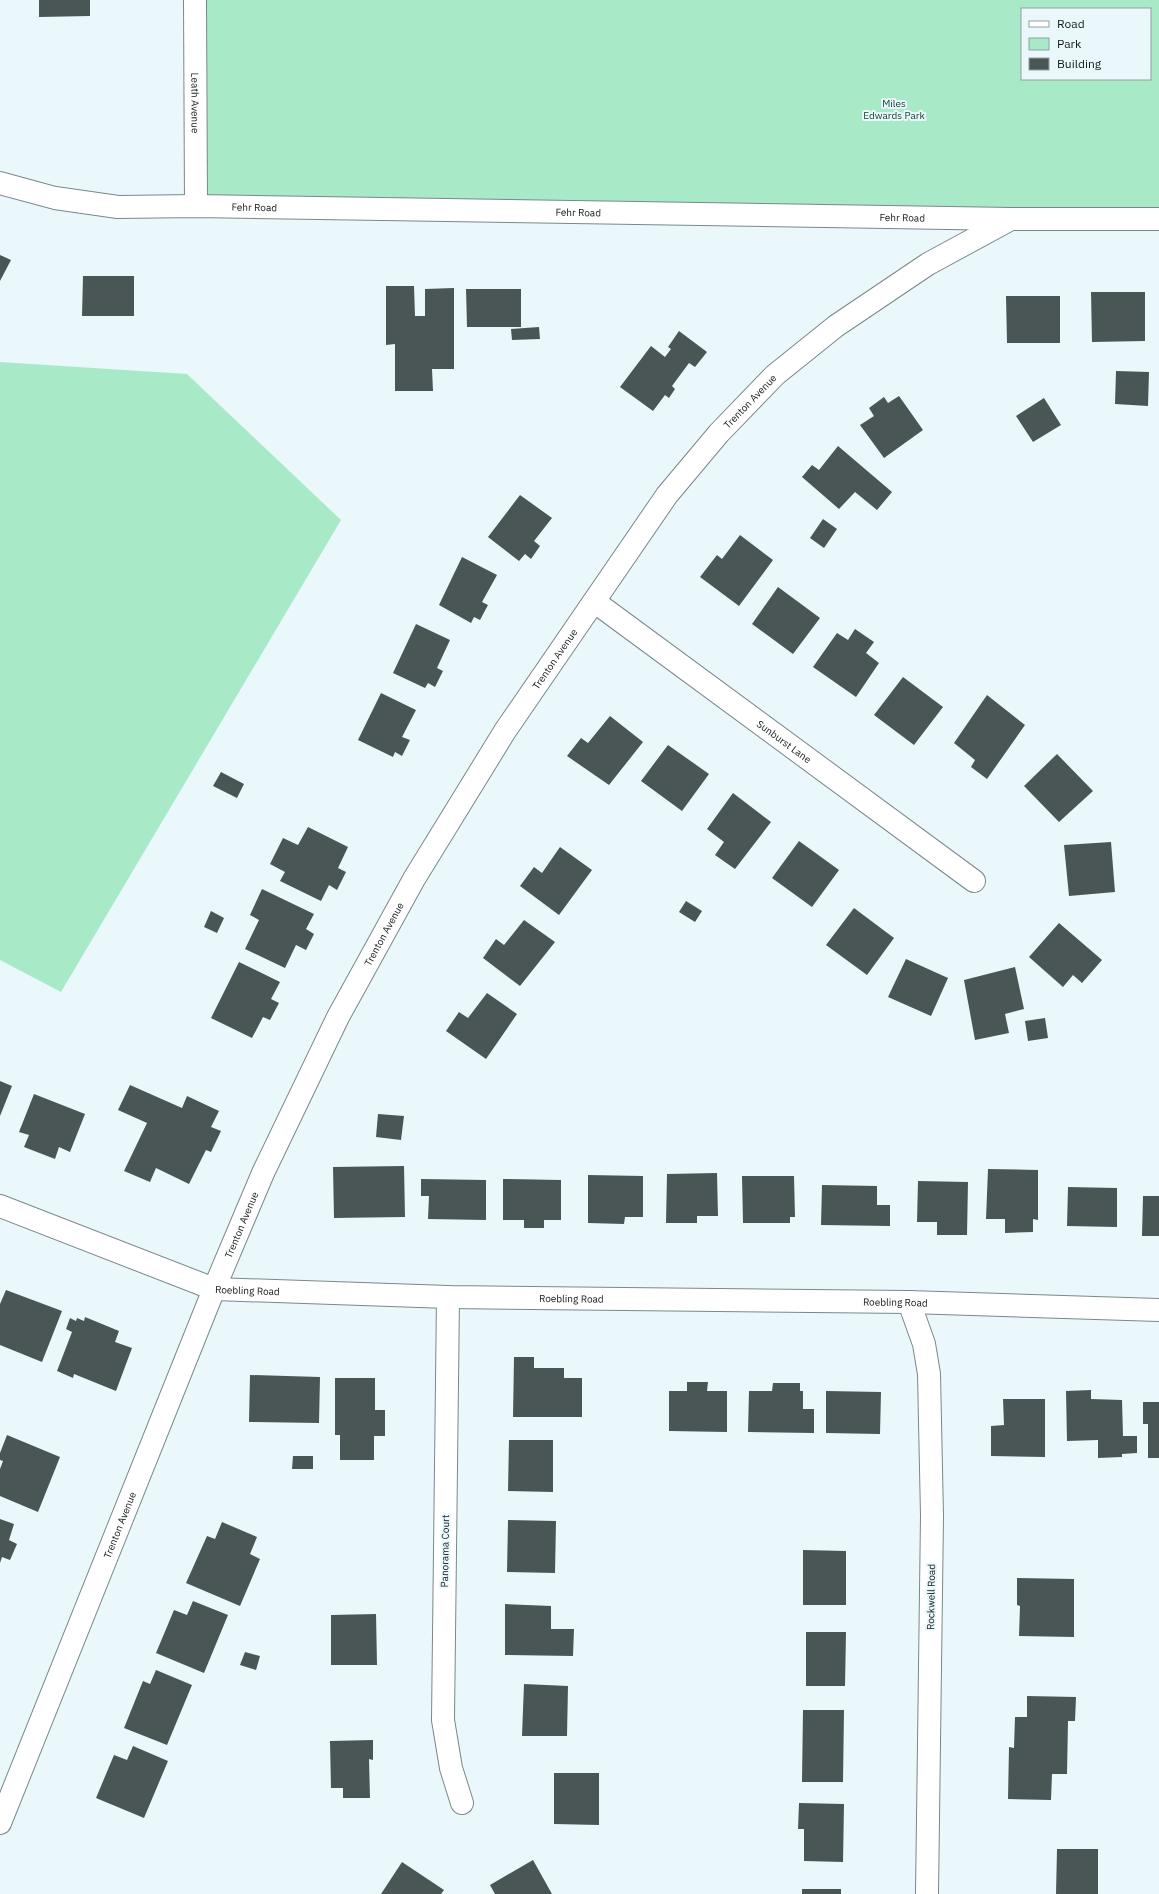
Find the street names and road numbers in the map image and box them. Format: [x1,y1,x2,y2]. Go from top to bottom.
street label: Leath Avenue [189,73,202,134]
street label: Fehr Road [231,200,277,214]
street label: Fehr Road [555,205,601,219]
street label: Fehr Road [879,210,925,224]
street label: Trenton Avenue [721,371,779,431]
street label: Trenton Avenue [529,626,580,692]
street label: Sunburst Lane [754,717,815,766]
street label: Trenton Avenue [361,900,407,968]
street label: Trenton Avenue [221,1189,261,1260]
street label: Roebling Road [215,1283,280,1298]
street label: Roebling Road [539,1291,604,1305]
street label: Roebling Road [863,1295,928,1309]
street label: Trenton Avenue [100,1489,139,1560]
street label: Panorama Court [438,1514,452,1587]
street label: Rockwell Road [924,1564,938,1630]

